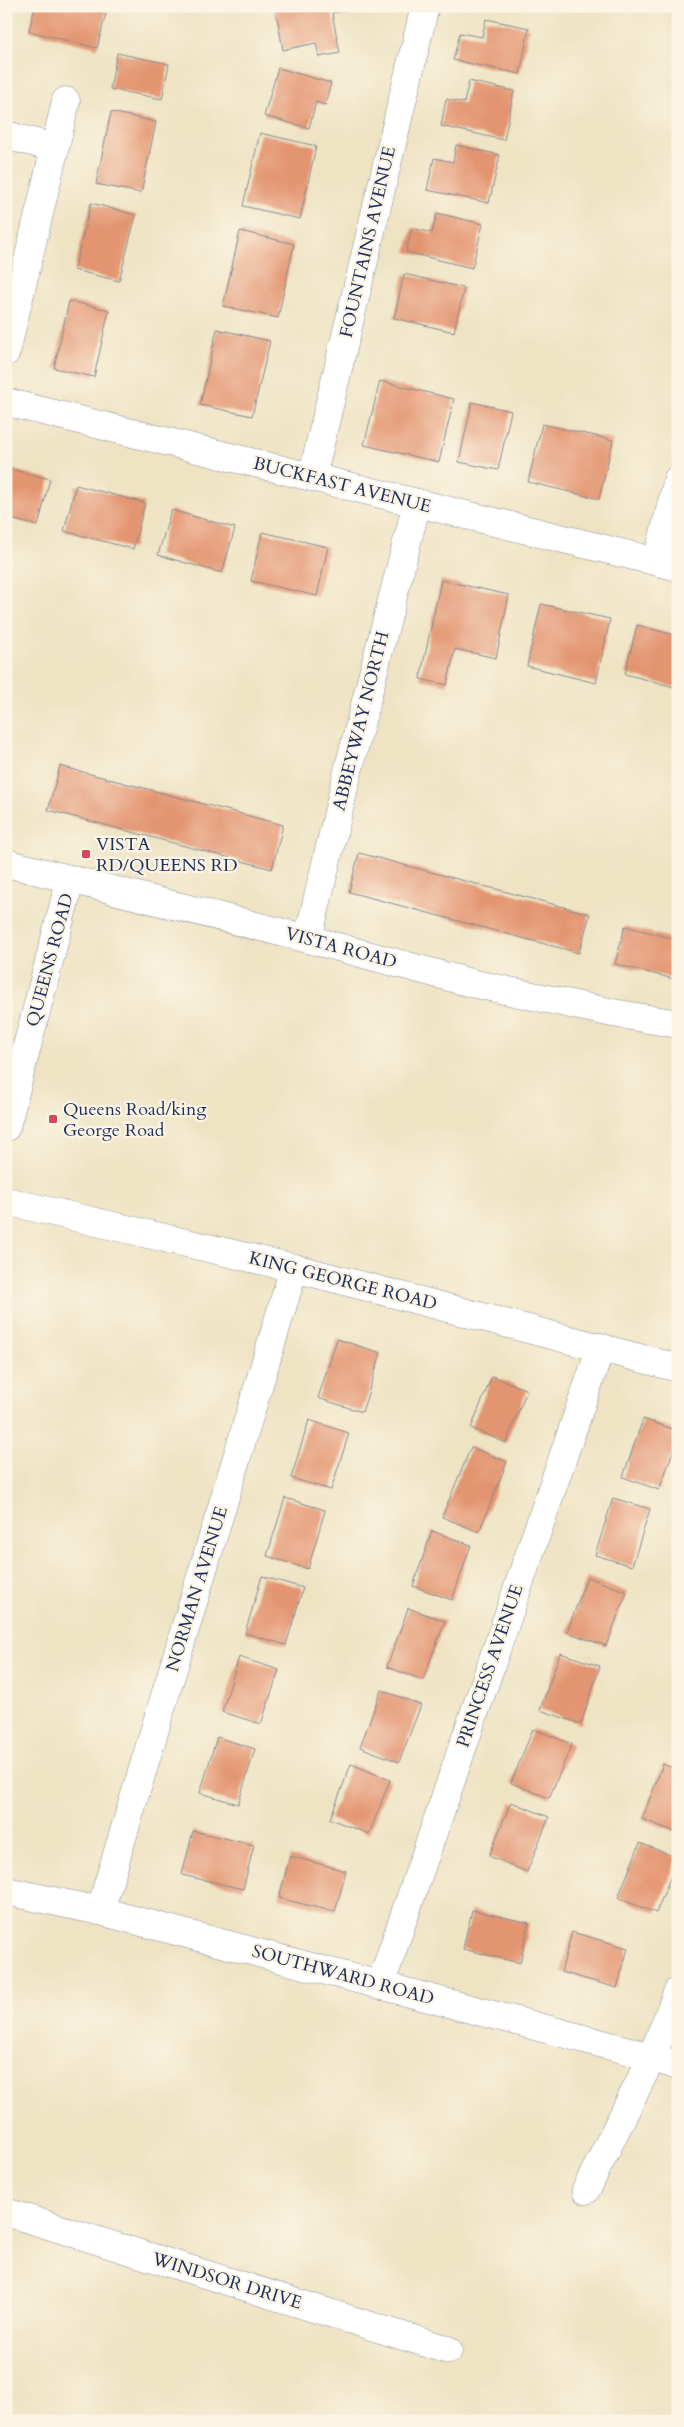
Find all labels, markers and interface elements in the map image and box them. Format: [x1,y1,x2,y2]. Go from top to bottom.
street label: FOUNTAINS AVENUE [334,144,402,340]
street label: BUCKFAST AVENUE [250,451,434,519]
street label: ABBEYWAY NORTH [327,629,395,813]
place label: VISTA RD/QUEENS RD [96,832,238,878]
marker: VISTA RD/QUEENS RD [80,848,92,860]
street label: QUEENS ROAD [20,891,80,1029]
street label: VISTA ROAD [282,921,400,975]
place label: Queens Road/king George Road [63,1097,207,1143]
marker: Queens Road/king George Road [47,1113,59,1125]
street label: KING GEORGE ROAD [246,1246,440,1316]
street label: NORMAN AVENUE [160,1503,234,1675]
street label: PRINCESS AVENUE [450,1581,530,1751]
street label: SOUTHWARD ROAD [249,1939,437,2011]
street label: WINDSOR DRIVE [148,2246,305,2316]

